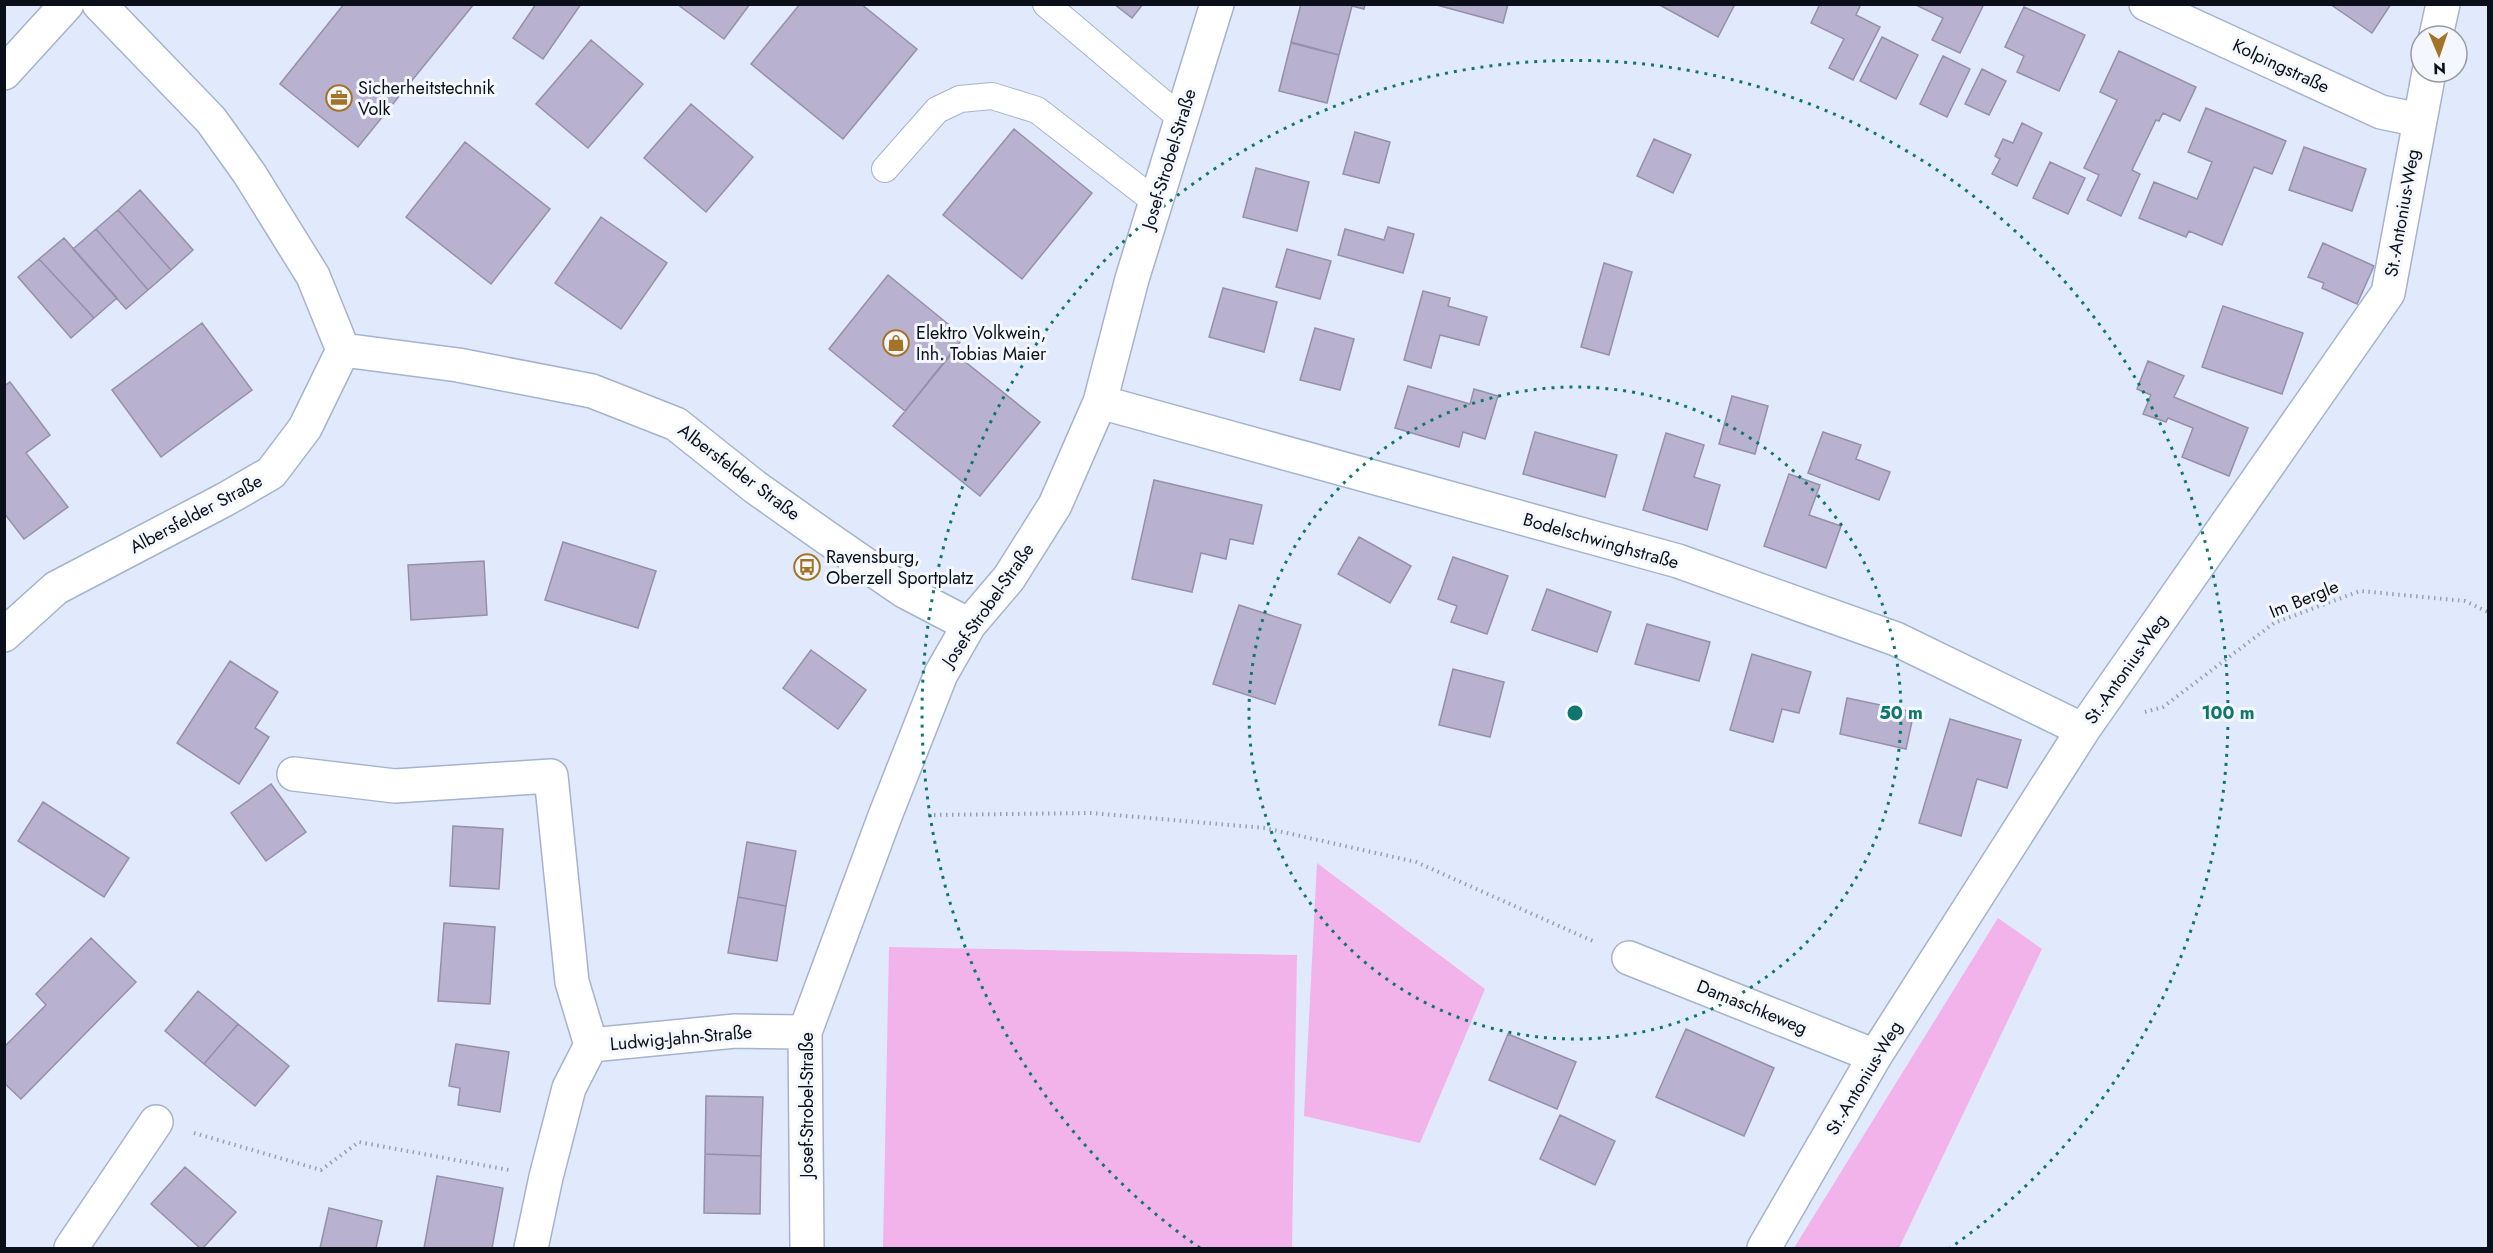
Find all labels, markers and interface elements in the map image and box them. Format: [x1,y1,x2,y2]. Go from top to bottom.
north arrow [2409,24,2469,84]
street label: Kolpingstraße [2228,32,2334,100]
text: N [2433,57,2446,80]
place label: Sicherheitstechnik Volk [358,75,495,122]
office icon: Sicherheitstechnik Volk [324,83,354,113]
street label: Josef-Strobel-Straße [1135,86,1203,234]
street label: St.-Antonius-Weg [2378,147,2426,279]
place label: Elektro Volkwein, Inh. Tobias Maier [916,320,1047,367]
shop icon: Elektro Volkwein, Inh. Tobias Maier [881,328,911,358]
street label: Albersfelder Straße [672,417,806,527]
street label: Albersfelder Straße [125,468,267,560]
street label: Bodelschwinghstraße [1520,506,1682,576]
street label: Josef-Strobel-Straße [934,538,1040,674]
place label: Ravensburg, Oberzell Sportplatz [826,544,974,591]
bus stop icon: Ravensburg, Oberzell Sportplatz [792,552,822,582]
street label: Im Bergle [2265,573,2343,625]
street label: St.-Antonius-Weg [2078,609,2174,729]
text: 50 m [1879,700,1923,726]
text: 100 m [2201,700,2255,726]
centre of rings [1565,703,1585,723]
street label: Damaschkeweg [1693,973,1811,1041]
street label: St.-Antonius-Weg [1820,1016,1908,1140]
street label: Ludwig-Jahn-Straße [609,1019,753,1057]
street label: Josef-Strobel-Straße [794,1032,820,1180]

